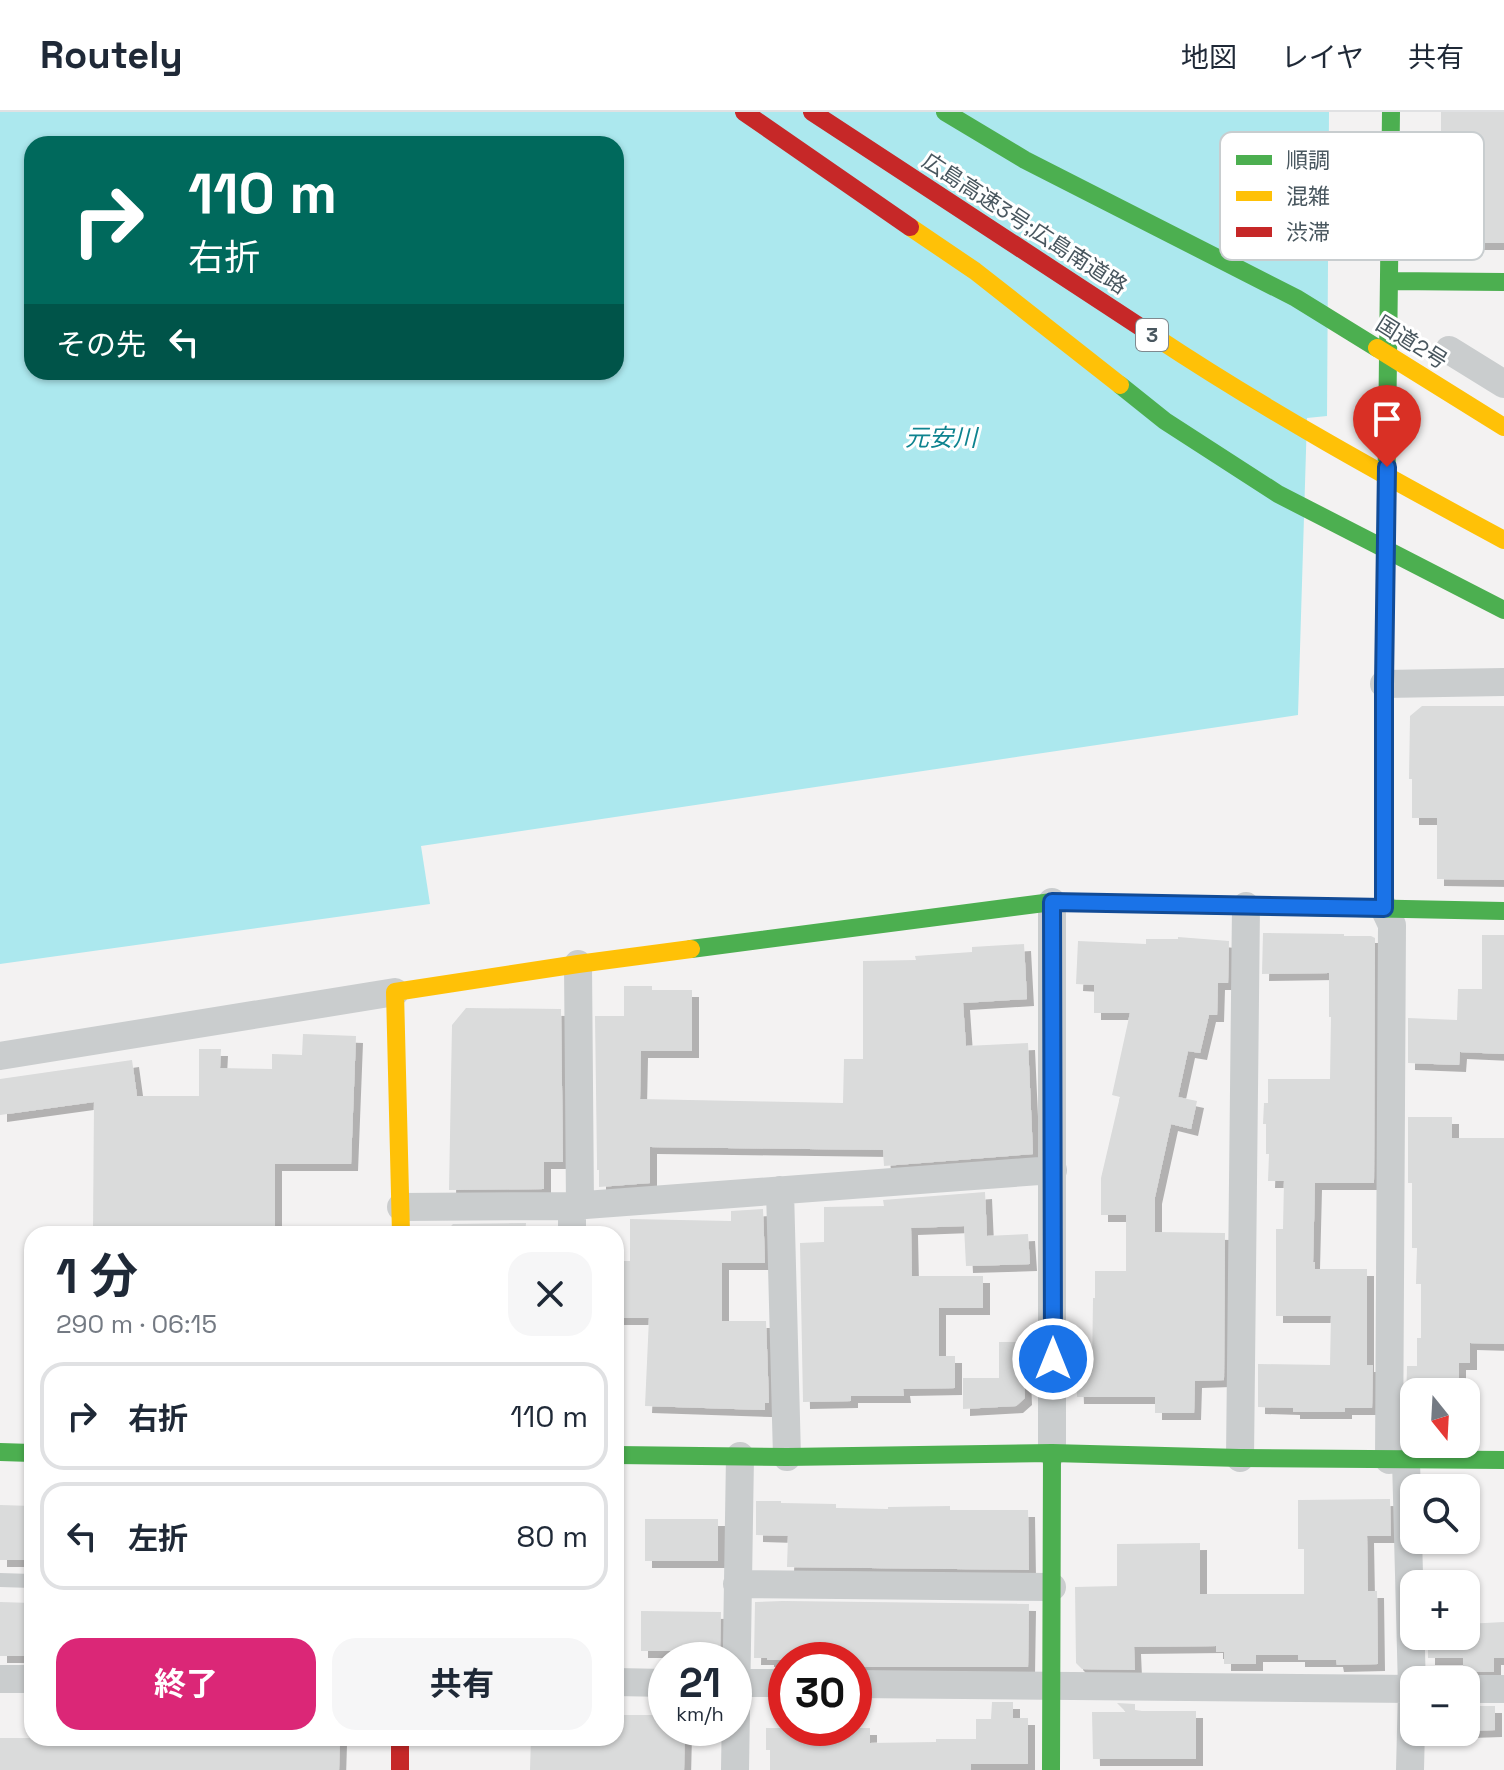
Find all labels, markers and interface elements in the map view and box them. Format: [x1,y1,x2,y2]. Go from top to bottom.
text: Routely [40,31,183,79]
text: 地図 [1181,39,1237,75]
text: レイヤ [1281,39,1364,75]
text: 共有 [1408,39,1464,75]
legend [1220,132,1484,260]
street label: 広島高速3号;広島南道路 [917,146,1133,300]
text: 順調 [1286,146,1330,174]
text: 110 m [188,158,337,229]
icon: right [56,168,160,272]
text: 混雑 [1286,182,1330,210]
text: 渋滞 [1286,218,1330,246]
text: 右折 [188,235,260,281]
street label: 国道2号 [1371,309,1453,375]
road number: 3 [1136,319,1168,351]
icon: left [162,320,206,364]
text: その先 [56,325,146,364]
pin [1353,385,1421,467]
icon: arrive [1365,397,1409,441]
water label: 元安川 [905,422,980,453]
text: 1 分 [56,1246,138,1307]
button: close [508,1252,592,1336]
text: 290 m · 06:15 [56,1307,217,1341]
position arrow [1011,1317,1095,1401]
north arrow [1400,1378,1480,1458]
map controls [1400,1378,1480,1746]
icon: right [60,1394,104,1438]
text: 110 m [510,1397,588,1436]
text: 右折 [128,1399,188,1438]
button: search [1400,1474,1480,1554]
icon: left [60,1514,104,1558]
text: 80 m [517,1517,588,1556]
text: 左折 [128,1519,188,1558]
button: + [1400,1570,1480,1650]
button: 終了 [56,1638,316,1730]
button: 共有 [332,1638,592,1730]
speed limit sign: 30 [768,1642,872,1746]
text: 21 [679,1658,721,1709]
button: − [1400,1666,1480,1746]
text: km/h [676,1701,724,1727]

